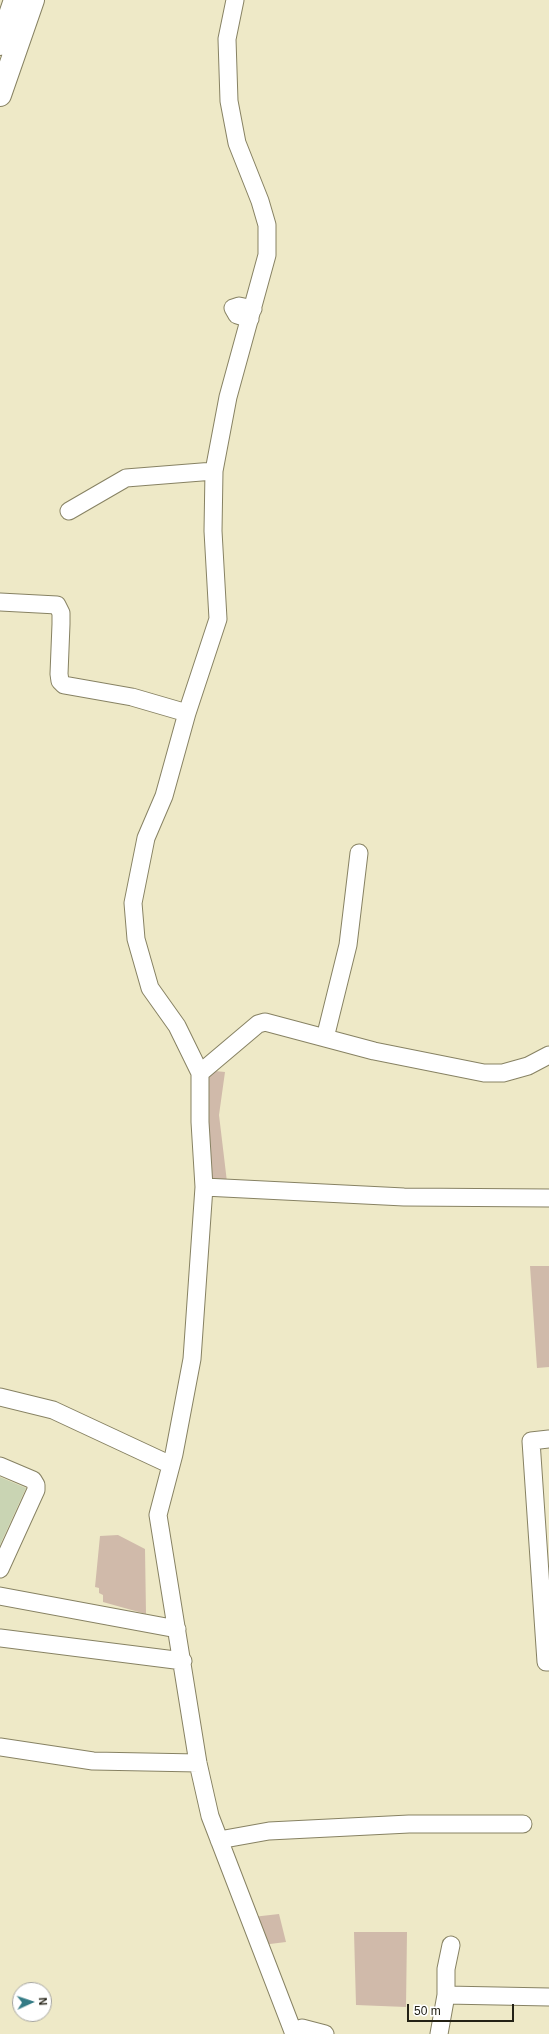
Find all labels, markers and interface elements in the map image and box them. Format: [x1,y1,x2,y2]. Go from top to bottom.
north arrow [12,1982,52,2022]
scale bar [409,1996,516,2022]
text: N [37,1997,49,2006]
text: 50 m [414,2004,441,2018]

